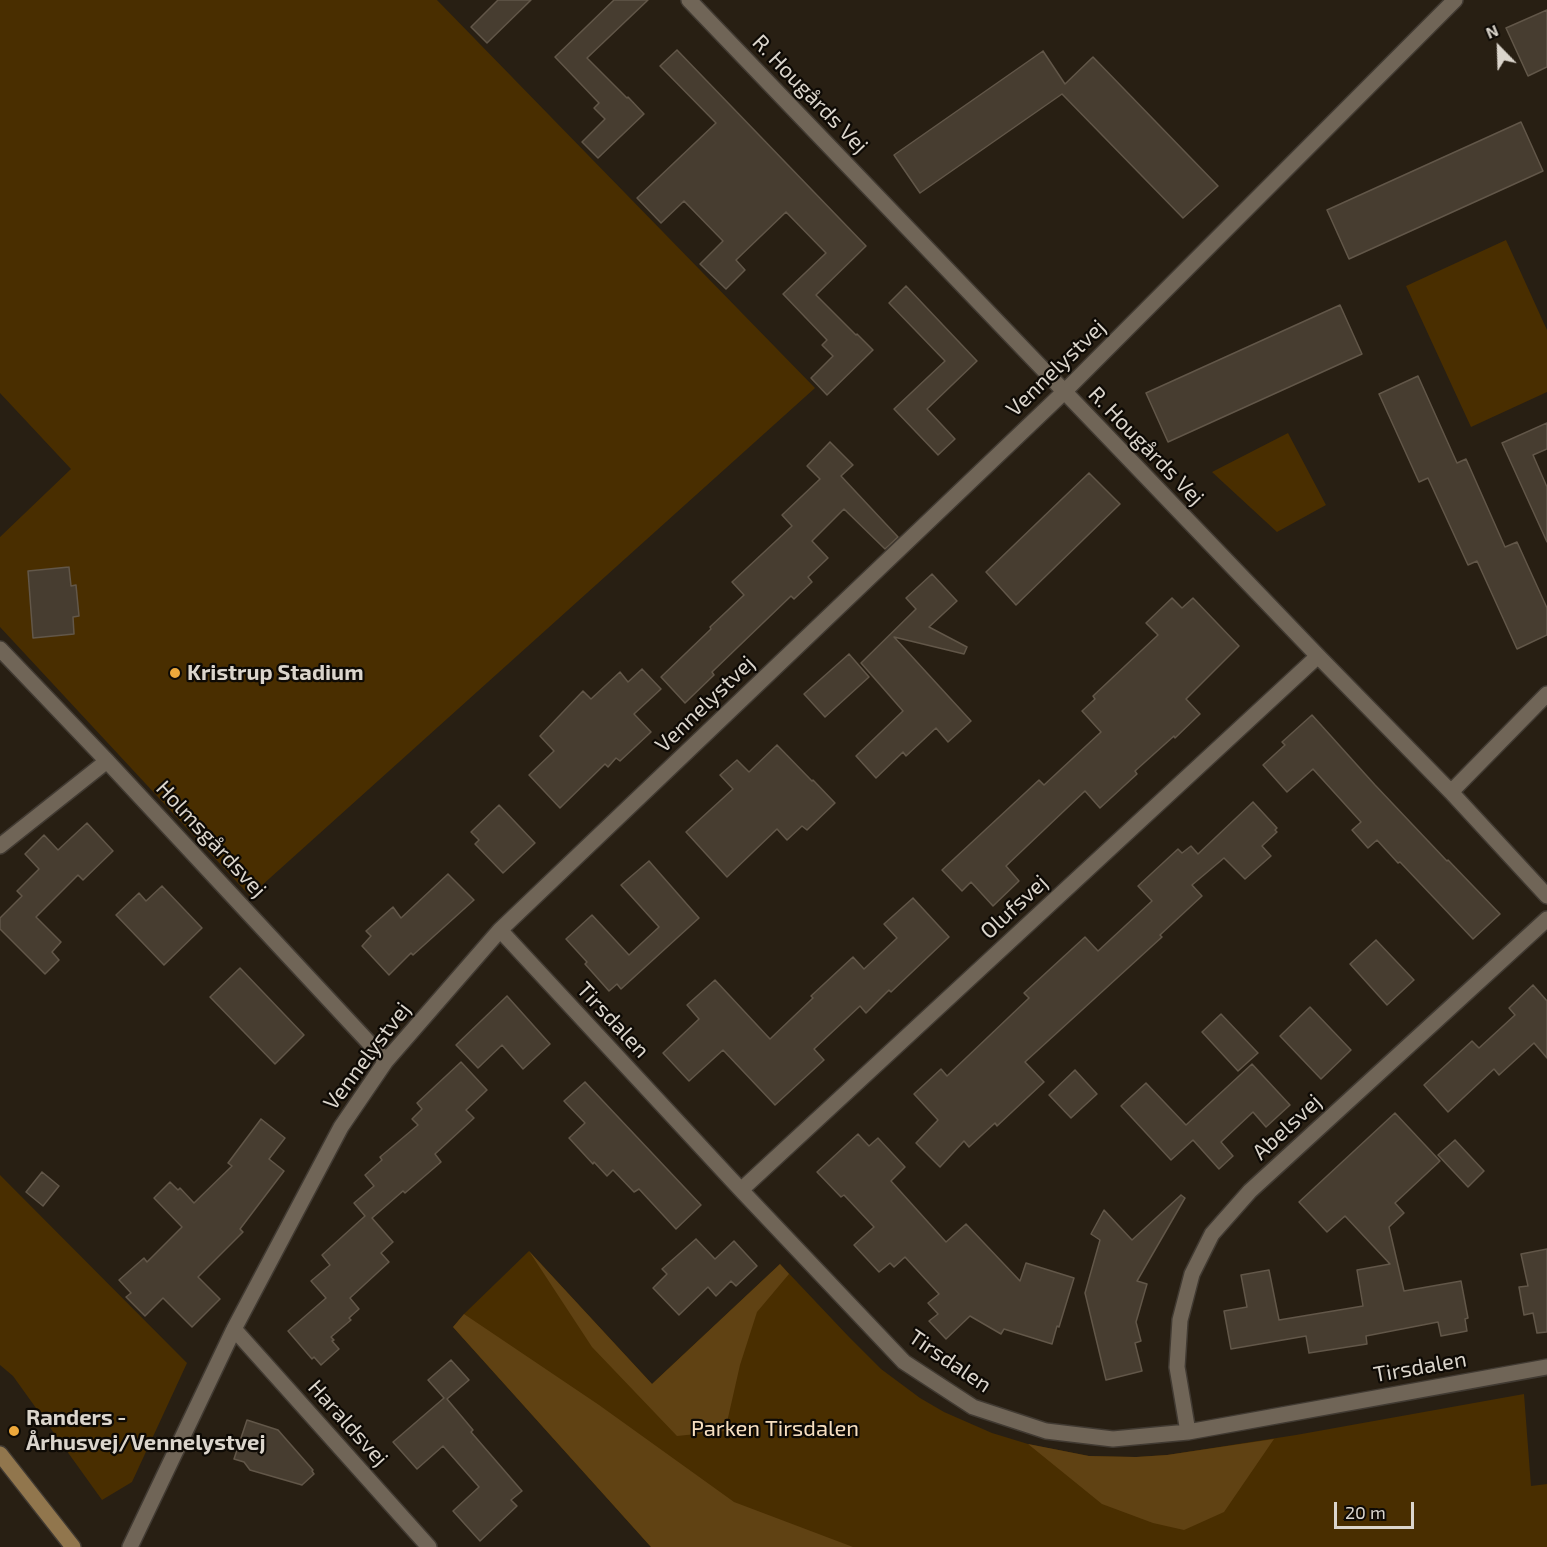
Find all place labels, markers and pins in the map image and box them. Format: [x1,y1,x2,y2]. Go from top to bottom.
place label: Kristrup Stadium [187,660,364,686]
marker: Kristrup Stadium [168,666,182,680]
place label: Randers - Århusvej/Vennelystvej [26,1405,266,1456]
marker: Randers - Århusvej/Vennelystvej [7,1424,21,1438]

